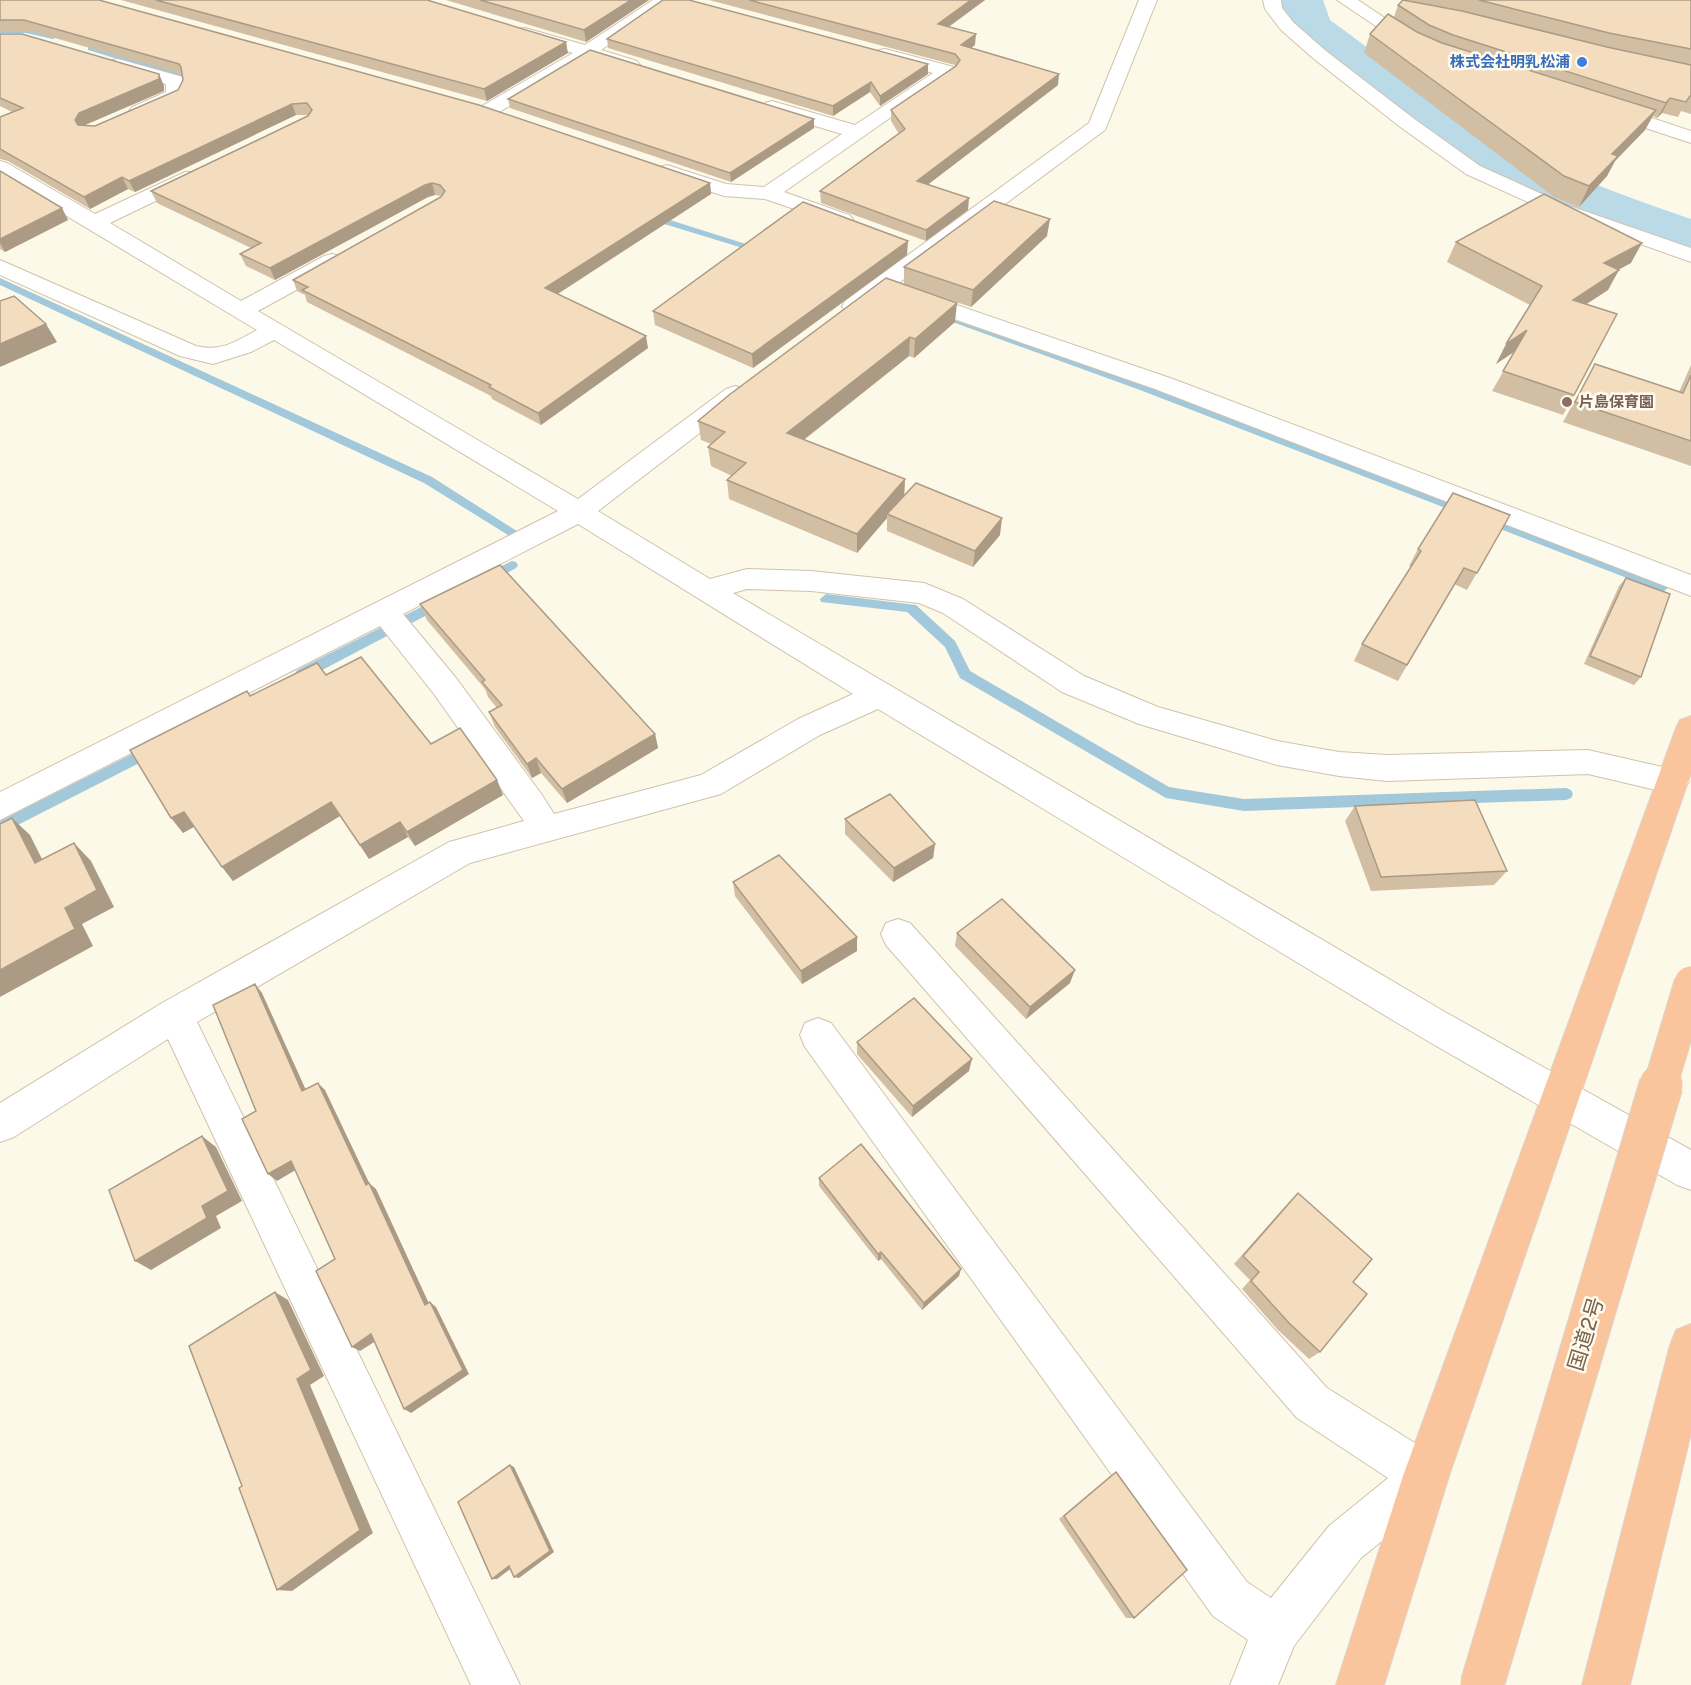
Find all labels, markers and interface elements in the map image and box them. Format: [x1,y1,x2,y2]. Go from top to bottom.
place label: 株式会社明乳松浦 [1450,53,1570,70]
marker: 株式会社明乳松浦 [1575,55,1589,69]
place label: 片島保育園 [1579,393,1654,410]
marker: 片島保育園 [1560,395,1574,409]
street label: 国道2号 [1563,1294,1609,1374]

